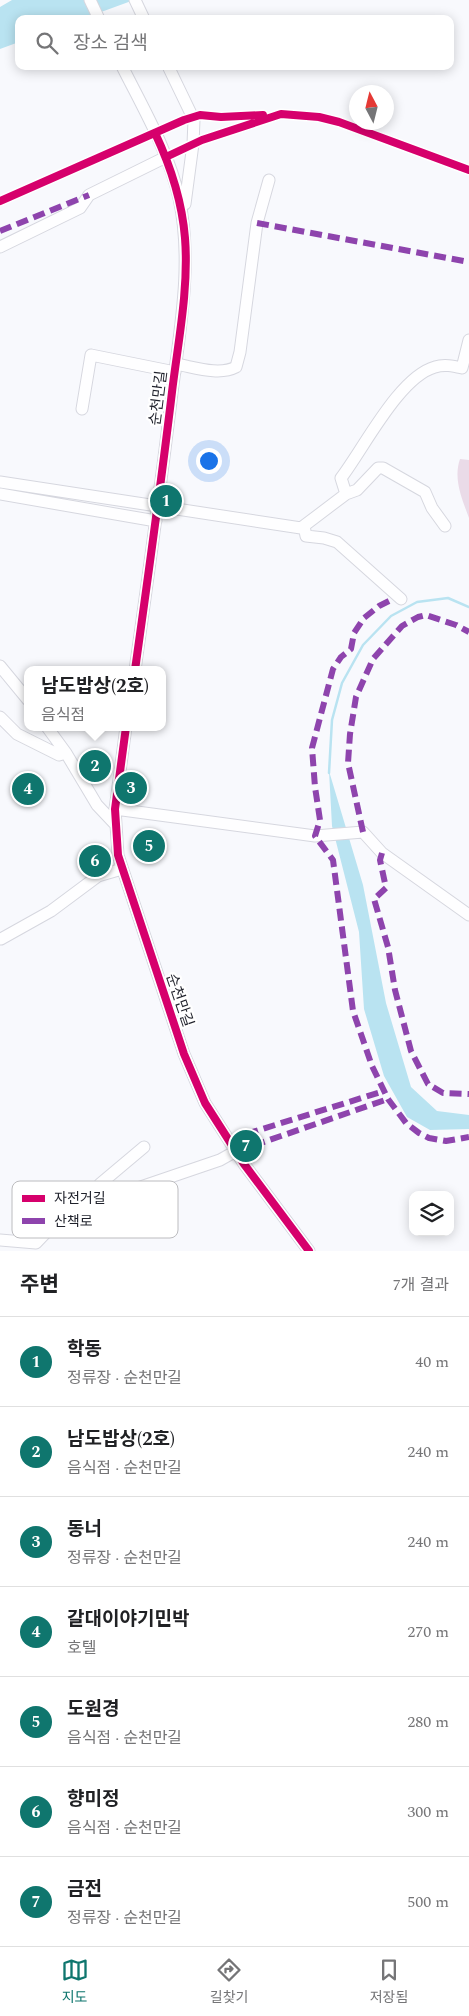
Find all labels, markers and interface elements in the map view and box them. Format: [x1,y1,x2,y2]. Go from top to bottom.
search box [15,15,454,70]
icon: search [33,29,61,57]
text: 장소 검색 [73,29,148,58]
north arrow [349,85,394,130]
street label: 순천만길 [144,369,173,427]
your location [196,448,222,474]
pin: 1 [150,482,182,520]
popup [24,666,166,731]
text: 남도밥상(2호) [41,672,149,701]
text: 음식점 [41,703,85,727]
pin: 2 [79,747,111,785]
pin: 3 [115,769,147,807]
pin: 4 [12,770,44,808]
pin: 5 [133,827,165,865]
pin: 6 [79,842,111,880]
street label: 순천만길 [160,970,199,1030]
pin: 7 [230,1127,262,1165]
legend [12,1181,178,1238]
text: 자전거길 [54,1188,106,1209]
map controls [409,1191,454,1236]
button: layers [409,1191,454,1236]
text: 산책로 [54,1211,93,1232]
text: 주변 [20,1269,59,1301]
text: 7개 결과 [393,1273,449,1297]
text: 학동 [67,1335,102,1364]
text: 1 [32,1350,40,1374]
text: 40 m [415,1350,449,1374]
text: 정류장 · 순천만길 [67,1366,182,1390]
text: 남도밥상(2호) [67,1425,175,1454]
text: 2 [32,1440,40,1464]
text: 240 m [407,1440,449,1464]
text: 음식점 · 순천만길 [67,1456,182,1480]
text: 동너 [67,1515,102,1544]
text: 3 [32,1530,40,1554]
text: 240 m [407,1530,449,1554]
text: 정류장 · 순천만길 [67,1546,182,1570]
text: 갈대이야기민박 [67,1605,189,1634]
text: 4 [32,1620,40,1644]
text: 270 m [407,1620,449,1644]
text: 호텔 [67,1636,96,1660]
text: 도원경 [67,1695,119,1724]
text: 5 [32,1710,40,1734]
text: 280 m [407,1710,449,1734]
text: 음식점 · 순천만길 [67,1726,182,1750]
text: 향미정 [67,1785,119,1814]
text: 6 [32,1800,40,1824]
text: 300 m [407,1800,449,1824]
text: 음식점 · 순천만길 [67,1816,182,1840]
text: 금전 [67,1875,102,1904]
text: 7 [32,1890,40,1914]
text: 500 m [407,1890,449,1914]
text: 정류장 · 순천만길 [67,1906,182,1930]
tab: 지도 [61,1956,89,2008]
tab: 길찾기 [210,1956,248,2008]
tab: 저장됨 [370,1956,408,2008]

